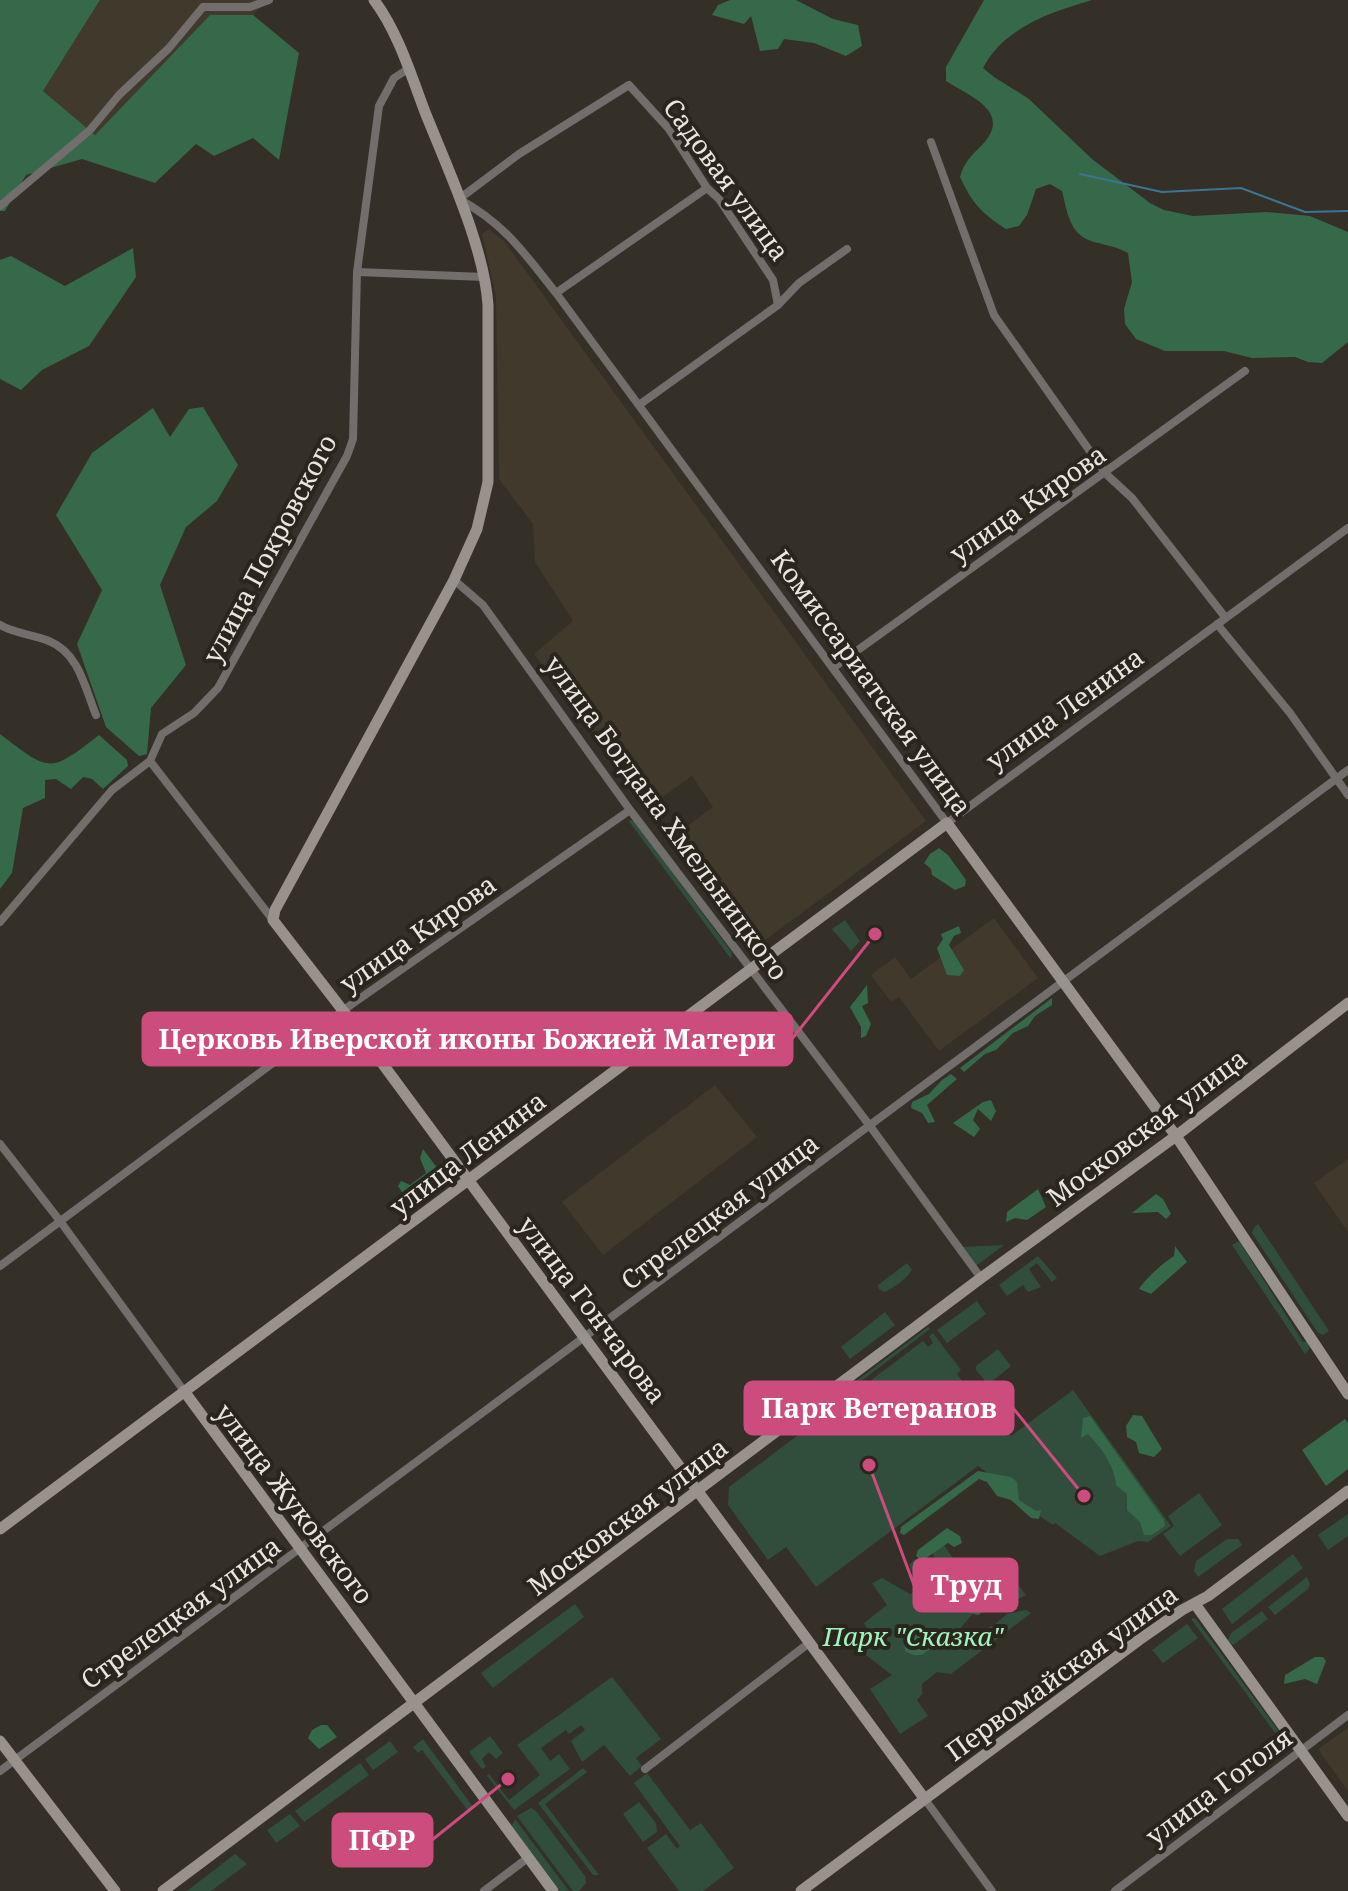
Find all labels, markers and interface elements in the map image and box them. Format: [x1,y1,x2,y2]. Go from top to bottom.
street label: Садовая улица [656,91,798,268]
street label: улица Покровского [193,428,345,669]
street label: улица Кирова [942,436,1113,571]
street label: Комиссариатская улица [763,542,981,823]
street label: улица Ленина [978,639,1151,778]
street label: улица Богдана Хмельницкого [537,648,797,987]
street label: улица Кирова [332,866,503,1001]
callout: Церковь Иверской иконы Божией Матери [143,1013,792,1065]
text: Церковь Иверской иконы Божией Матери [158,1019,776,1057]
street label: Московская улица [1039,1040,1254,1214]
street label: улица Ленина [382,1082,553,1224]
street label: Стрелецкая улица [613,1125,826,1298]
street label: улица Гончарова [510,1208,675,1411]
callout: Парк Ветеранов [745,1382,1013,1434]
text: Парк Ветеранов [761,1388,997,1426]
street label: улица Жуковского [207,1396,382,1611]
street label: Московская улица [520,1429,735,1603]
street label: Стрелецкая улица [73,1527,288,1697]
callout: Труд [914,1559,1017,1611]
text: Труд [930,1565,1002,1603]
street label: Первомайская улица [938,1576,1185,1769]
park label: Парк "Сказка" [822,1618,1005,1654]
street label: улица Гоголя [1138,1719,1299,1853]
callout: ПФР [333,1814,432,1866]
text: ПФР [349,1820,416,1858]

